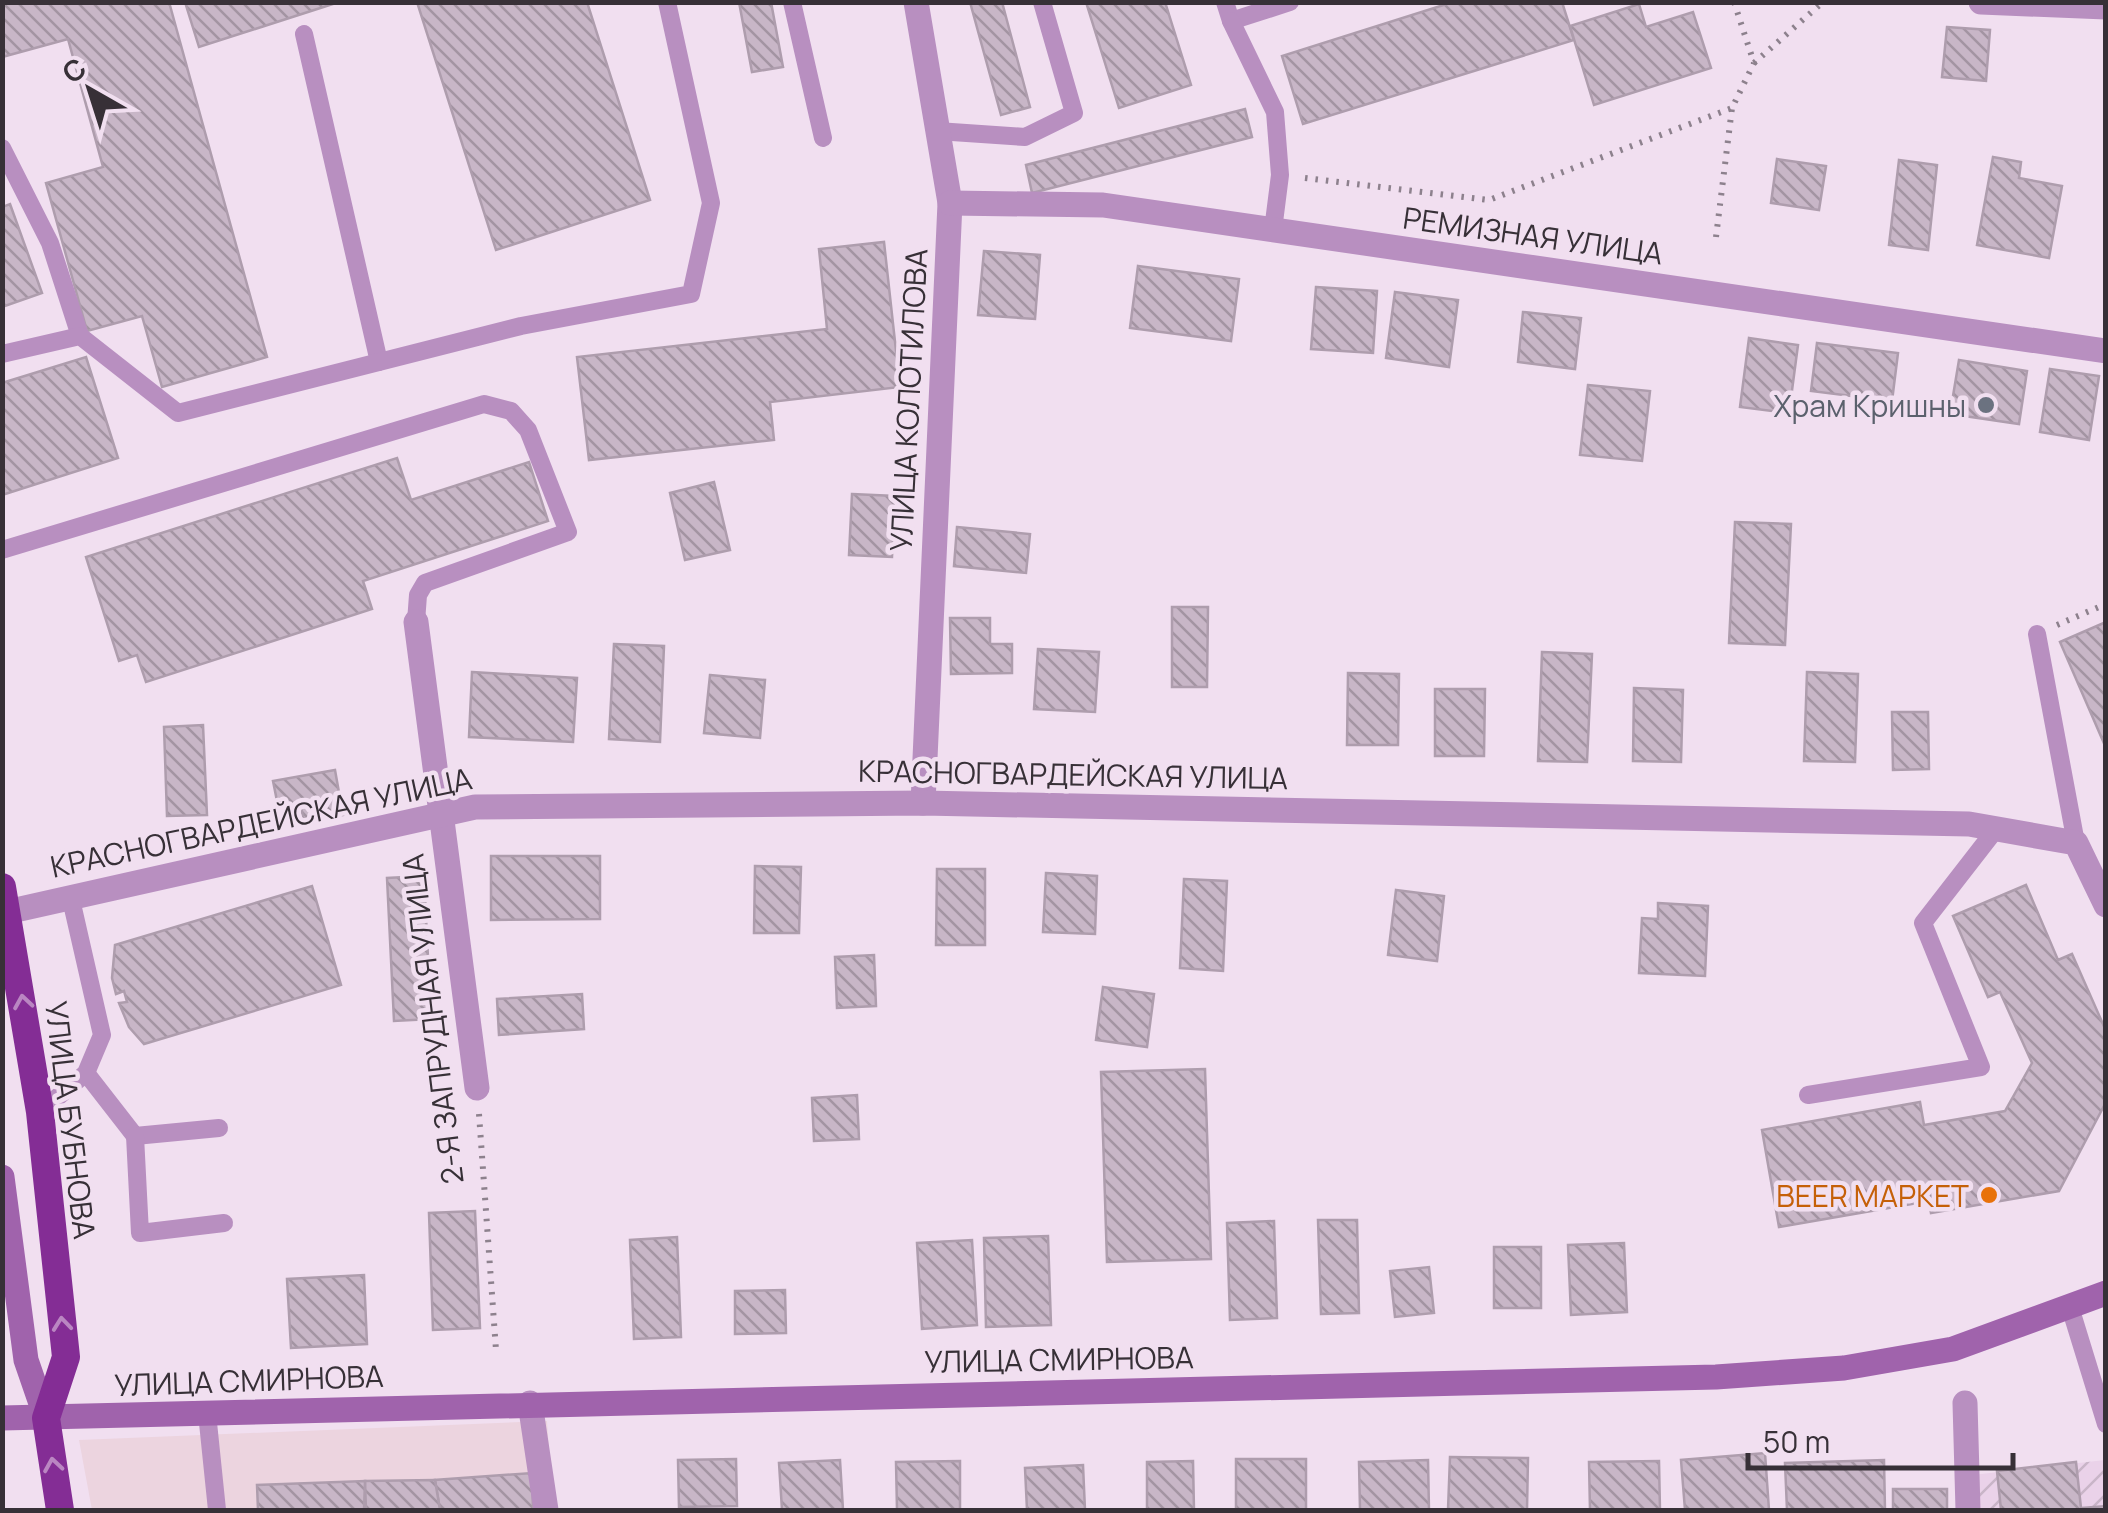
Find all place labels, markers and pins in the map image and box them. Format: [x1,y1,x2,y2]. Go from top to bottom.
place label: Храм Кришны [1773,385,1966,426]
marker: Храм Кришны [1975,394,1997,416]
place label: BEER МАРКЕТ [1776,1175,1969,1216]
marker: BEER МАРКЕТ [1978,1184,2000,1206]

